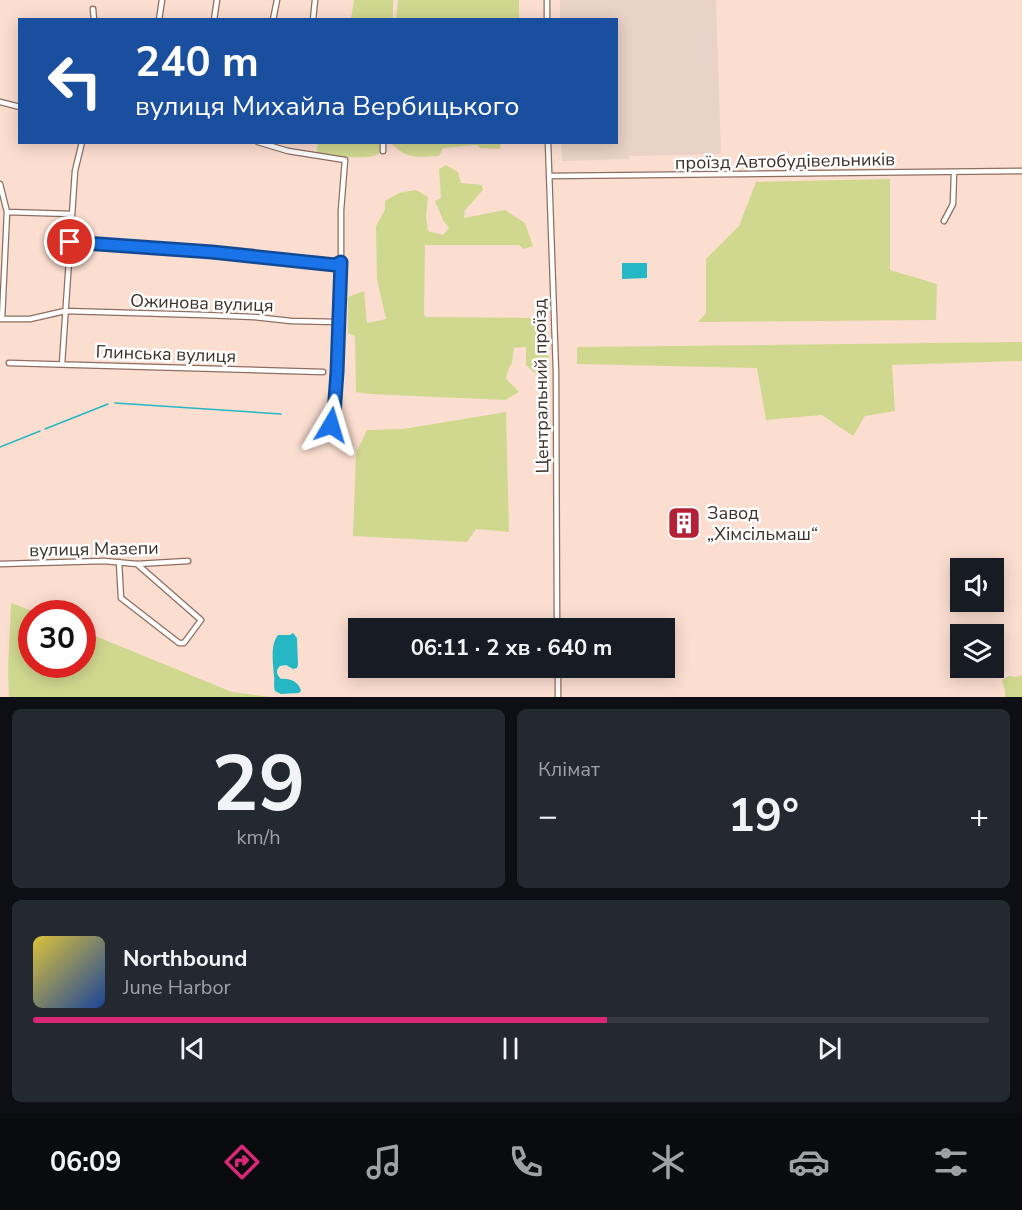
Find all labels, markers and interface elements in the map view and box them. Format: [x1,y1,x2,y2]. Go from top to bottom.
text: 240 m [135,34,259,91]
icon: left [36,42,114,120]
text: вулиця Михайла Вербицького [135,88,520,125]
street label: проїзд Автобудівельників [675,147,895,175]
pin [44,216,95,267]
icon: arrive [53,225,86,258]
street label: Ожинова вулиця [130,289,274,317]
street label: Центральний проїзд [527,298,555,474]
street label: Глинська вулиця [95,340,237,368]
position arrow [299,393,363,457]
place label: Завод „Хімсільмаш“ [707,501,818,546]
building icon: Завод „Хімсільмаш“ [666,505,702,541]
street label: вулиця Мазепи [29,536,159,562]
map controls [950,558,1004,678]
button: sound [950,558,1004,612]
speed limit sign: 30 [18,600,96,678]
button: layers [950,624,1004,678]
text: 06:11 · 2 хв · 640 m [411,633,612,663]
text: 29 [212,731,305,838]
text: Клімат [538,756,600,783]
text: 19° [728,786,799,847]
text: − [538,794,558,839]
text: + [969,794,989,839]
text: km/h [236,824,281,851]
text: Northbound [123,944,247,974]
text: June Harbor [123,974,231,1001]
icon: previous [176,1032,209,1065]
icon: pause [494,1032,527,1065]
icon: next [813,1032,846,1065]
icon: directions [221,1141,263,1183]
icon: music [363,1141,405,1183]
icon: phone [505,1141,547,1183]
icon: climate [647,1141,689,1183]
icon: car [788,1141,830,1183]
icon: filters [930,1141,972,1183]
text: 06:09 [50,1144,121,1181]

